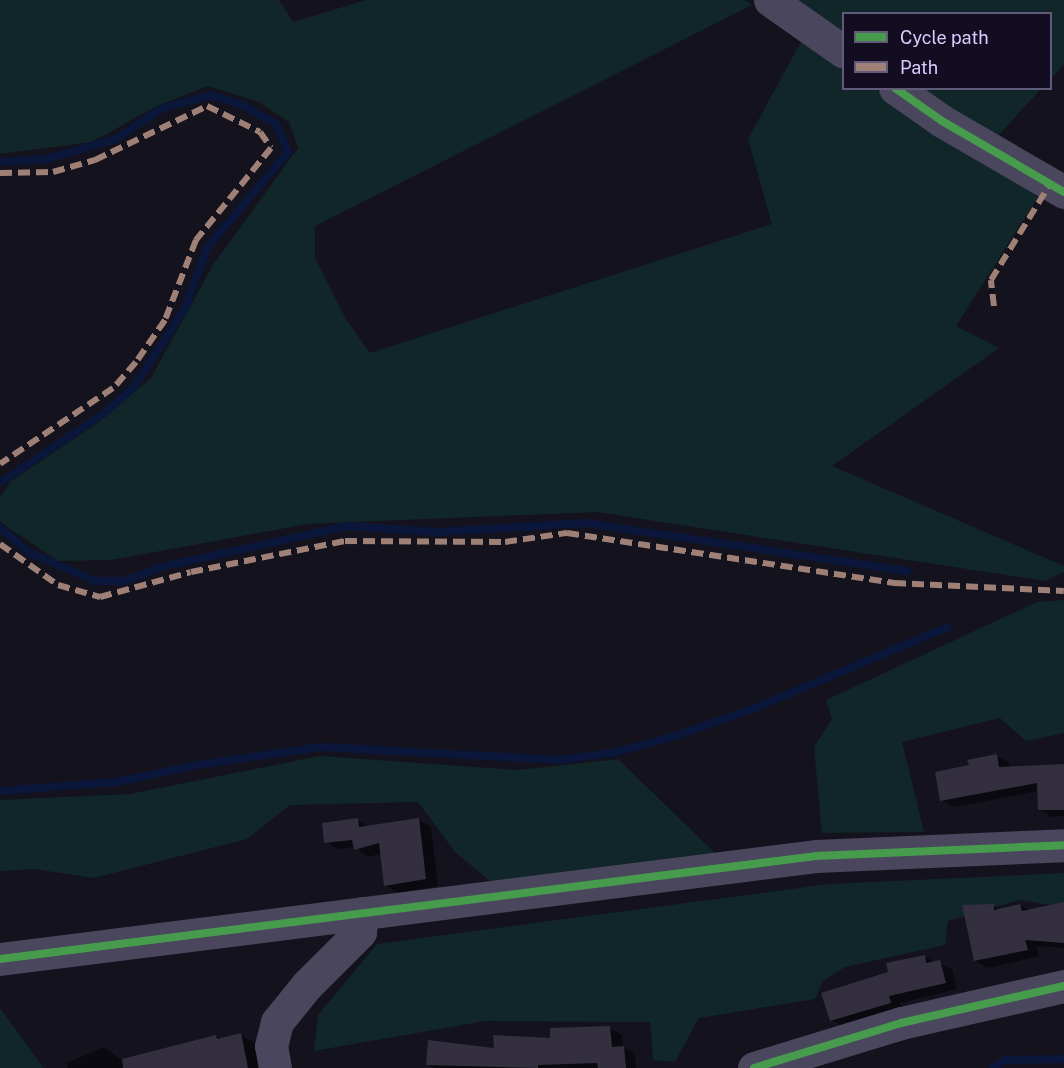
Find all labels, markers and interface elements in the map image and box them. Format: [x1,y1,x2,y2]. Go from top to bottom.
legend [842,12,1052,90]
text: Cycle path [900,27,989,48]
text: Path [900,57,938,78]

